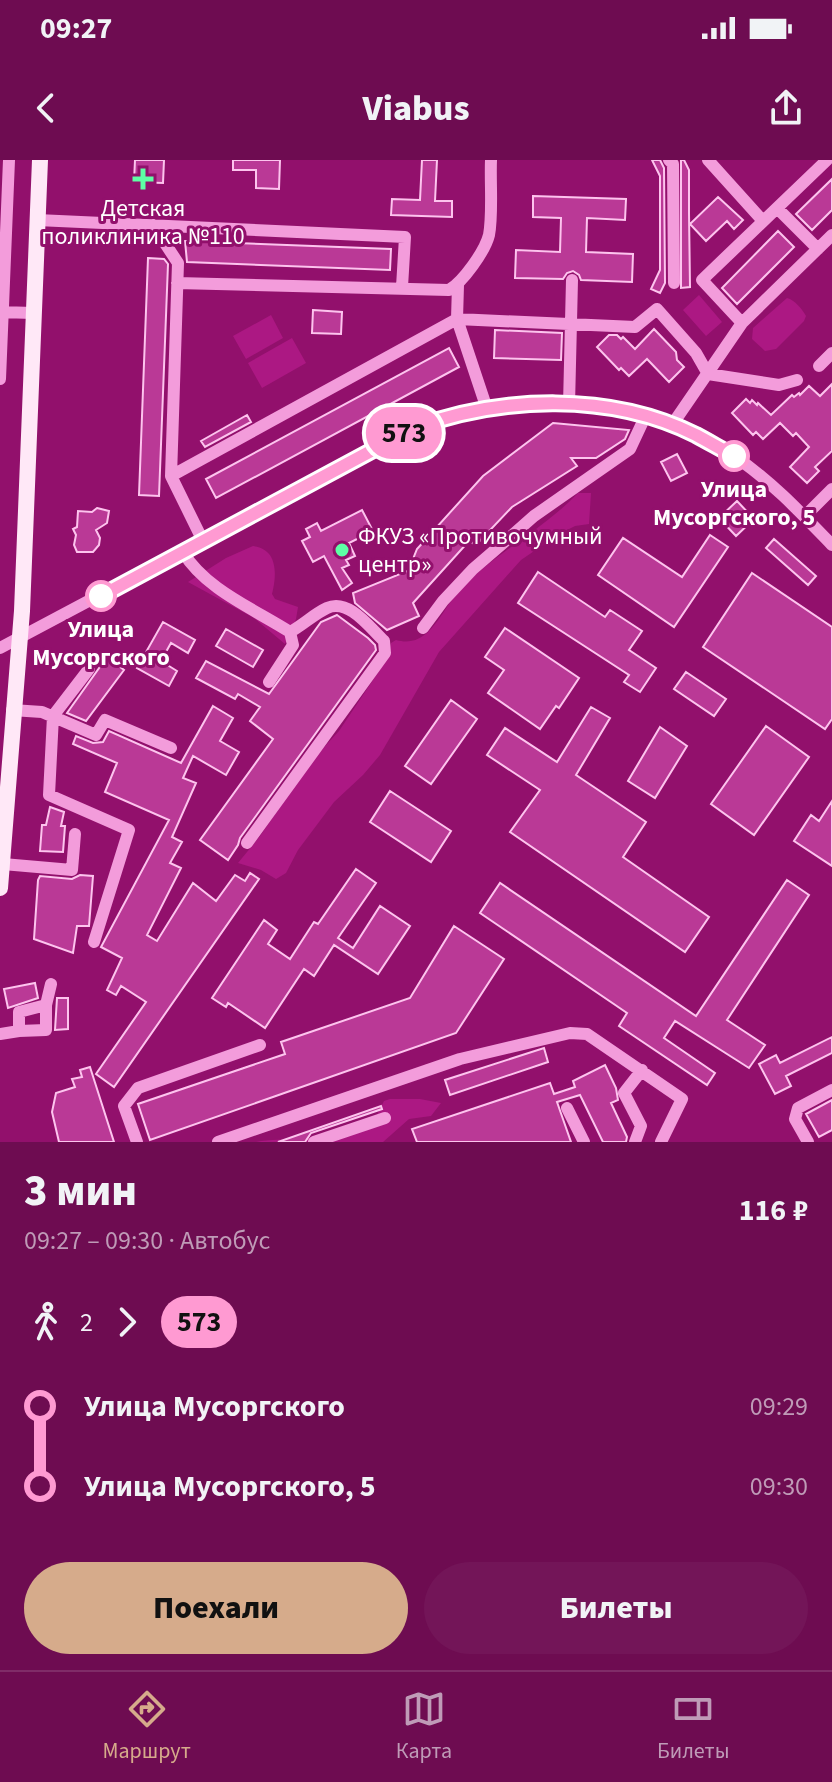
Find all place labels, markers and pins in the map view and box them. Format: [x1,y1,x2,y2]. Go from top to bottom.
marker: Детская поликлиника №110 [132,168,154,190]
place label: Детская поликлиника №110 [41,191,245,254]
marker: Улица Мусоргского, 5 [719,441,749,471]
place label: Улица Мусоргского, 5 [653,472,815,535]
place label: ФКУЗ «Противочумный центр» [358,519,603,582]
marker: ФКУЗ «Противочумный центр» [333,541,351,559]
marker: Улица Мусоргского [86,581,116,611]
place label: Улица Мусоргского [32,612,170,675]

